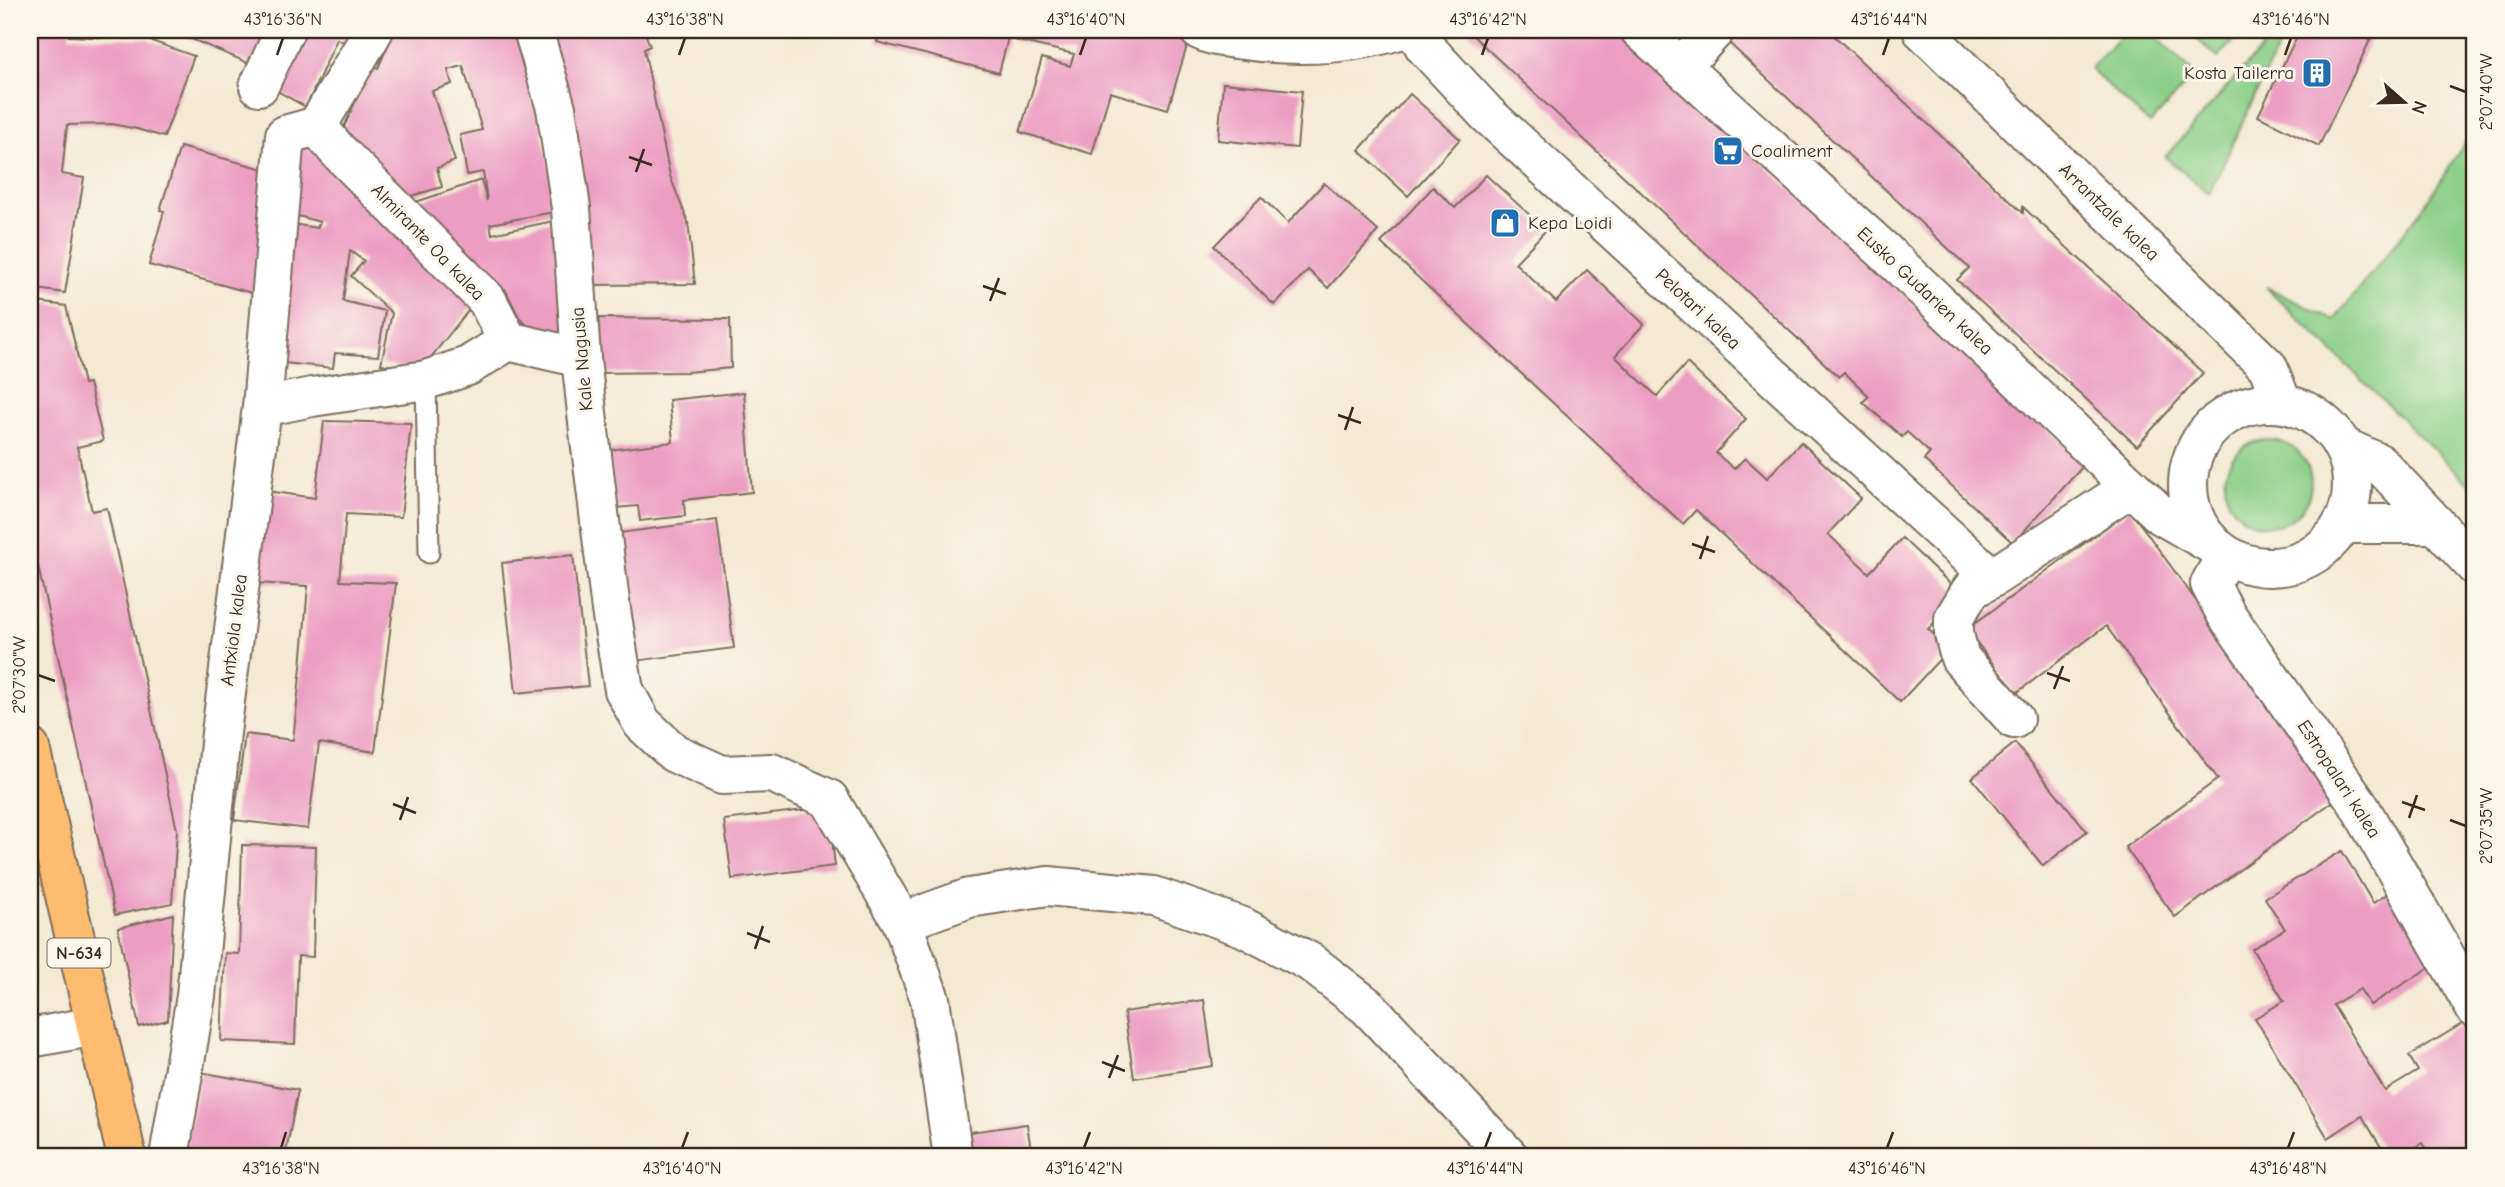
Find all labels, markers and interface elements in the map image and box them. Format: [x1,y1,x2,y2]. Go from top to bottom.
text: 43°16'36"N [244,9,322,30]
text: 43°16'38"N [646,9,724,30]
text: 43°16'40"N [1046,9,1126,30]
text: 43°16'42"N [1449,9,1527,30]
text: 43°16'44"N [1851,9,1927,30]
text: 43°16'46"N [2252,9,2330,30]
text: 2°07'40"W [2476,53,2497,131]
building icon: Kosta Tailerra [2300,56,2334,90]
place label: Kosta Tailerra [2184,62,2294,84]
north arrow [2368,66,2438,136]
text: N [2407,98,2431,117]
supermarket icon: Coaliment [1711,134,1745,168]
place label: Coaliment [1751,140,1833,162]
street label: Arrantzale kalea [2054,159,2164,265]
street label: Almirante Oa kalea [367,179,489,305]
shop icon: Kepa Loidi [1488,206,1522,240]
place label: Kepa Loidi [1528,212,1612,234]
street label: Eusko Gudarien kalea [1852,222,1998,360]
street label: Pelotari kalea [1651,264,1745,354]
street label: Kale Nagusia [566,306,598,412]
street label: Antxiola kalea [216,573,252,687]
text: 2°07'30"W [9,636,30,714]
street label: Estropalari kalea [2293,716,2385,842]
text: 2°07'35"W [2476,787,2497,864]
road number: N-634 [48,938,110,968]
text: 43°16'38"N [242,1158,320,1179]
text: 43°16'40"N [642,1158,722,1179]
text: 43°16'42"N [1045,1158,1123,1179]
text: 43°16'44"N [1447,1158,1523,1179]
text: 43°16'46"N [1848,1158,1926,1179]
text: 43°16'48"N [2249,1158,2327,1179]

